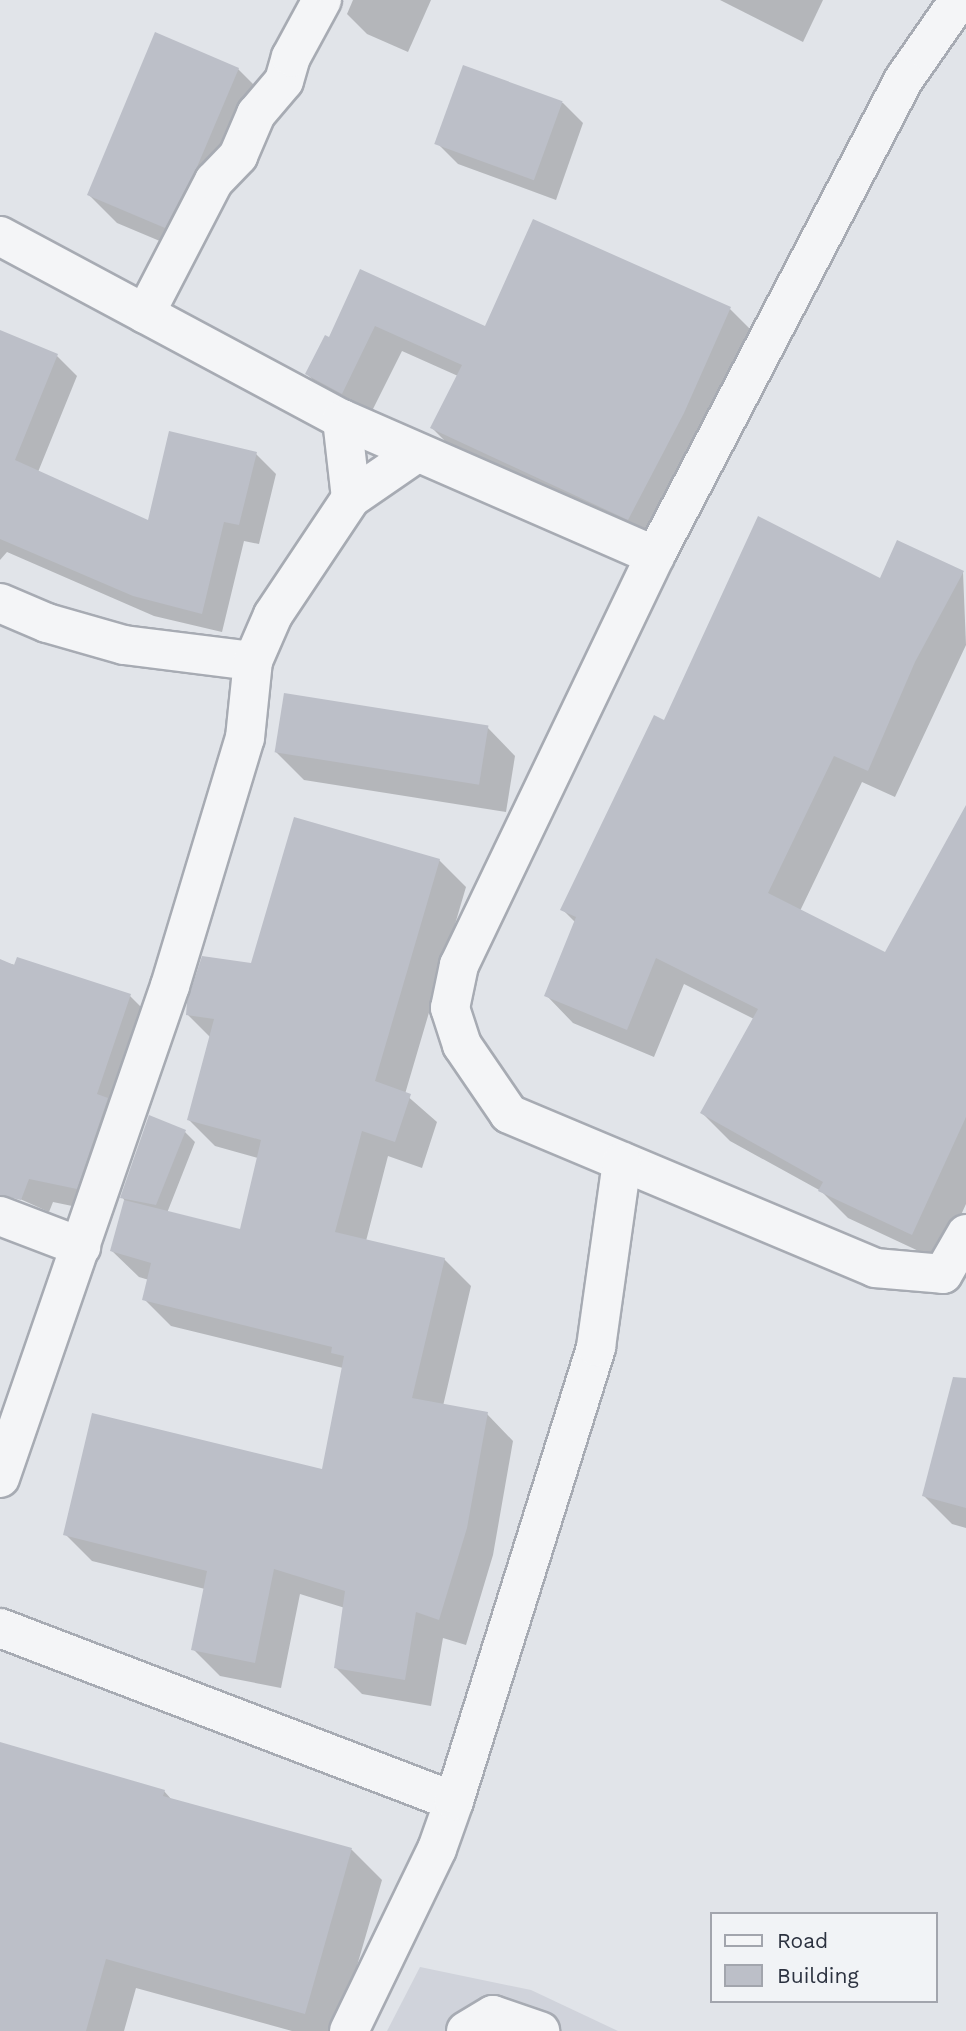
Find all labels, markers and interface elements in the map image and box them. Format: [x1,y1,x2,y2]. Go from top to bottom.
legend [710,1912,938,2003]
text: Road [777,1928,828,1953]
text: Building [777,1963,859,1988]

